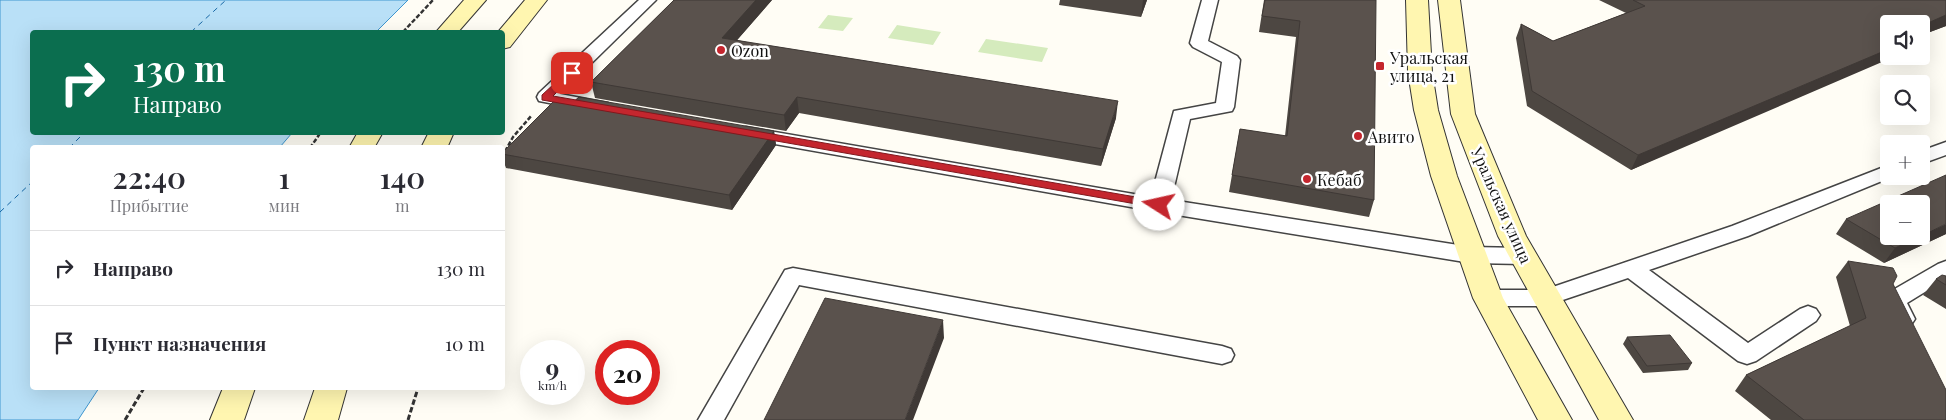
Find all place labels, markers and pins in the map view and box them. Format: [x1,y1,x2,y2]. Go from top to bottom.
place label: Ozon [731,40,769,61]
marker: Ozon [715,44,727,56]
place label: Уральская улица, 21 [1389,47,1468,86]
pin [551,52,593,94]
marker: Уральская улица, 21 [1374,60,1386,72]
place label: Авито [1367,126,1415,147]
marker: Авито [1352,130,1364,142]
place label: Кебаб [1317,169,1362,190]
marker: Кебаб [1301,173,1313,185]

